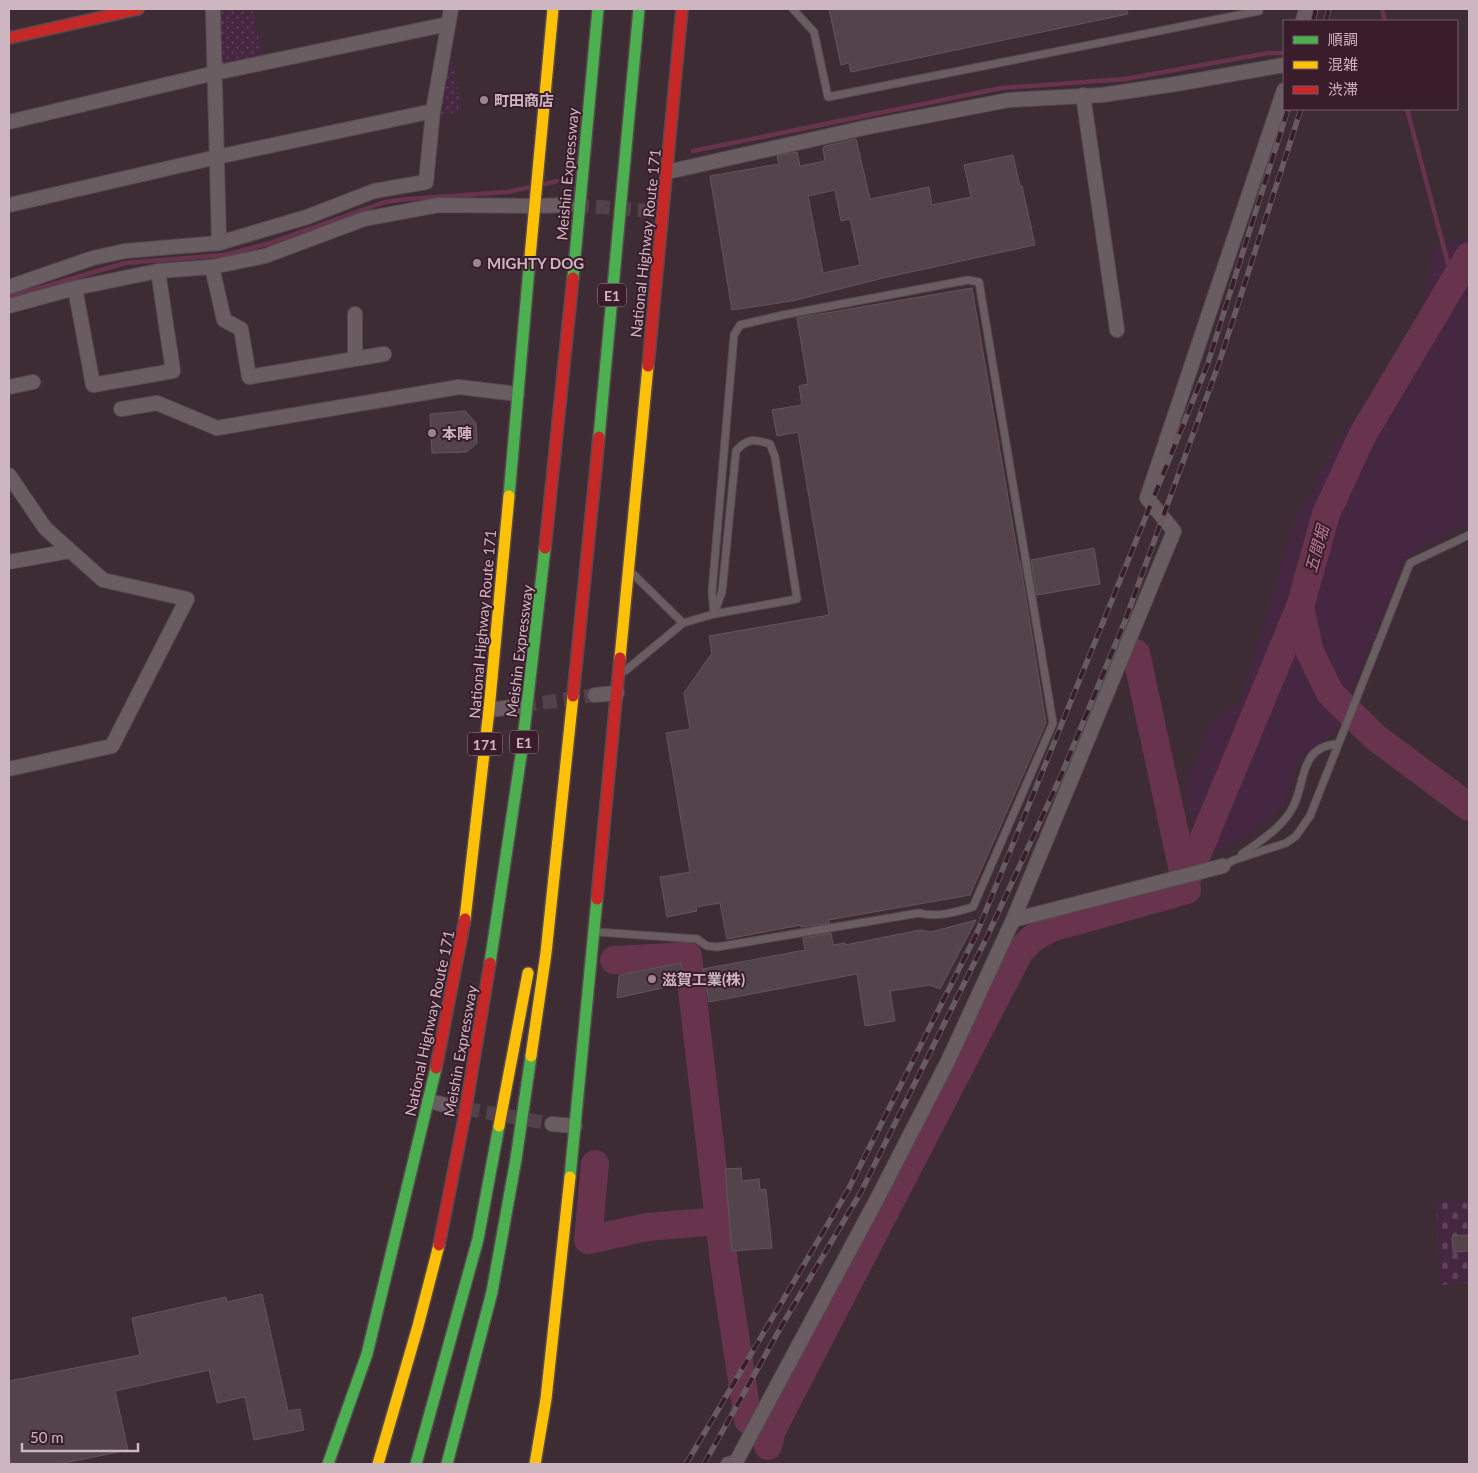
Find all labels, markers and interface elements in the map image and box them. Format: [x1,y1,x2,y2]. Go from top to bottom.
legend [1283,20,1458,110]
text: 順調 [1328,30,1358,48]
text: 混雑 [1328,55,1358,73]
text: 渋滞 [1328,80,1358,98]
place label: 町田商店 [494,91,554,109]
marker: 町田商店 [478,94,490,106]
street label: Meishin Expressway [552,107,582,241]
street label: National Highway Route 171 [626,148,664,338]
place label: MIGHTY DOG [487,254,584,272]
marker: MIGHTY DOG [471,257,483,269]
road number: E1 [598,284,626,306]
place label: 本陣 [442,424,472,442]
marker: 本陣 [426,427,438,439]
water label: 五間堀 [1300,520,1333,575]
street label: National Highway Route 171 [465,529,499,719]
street label: Meishin Expressway [502,584,536,718]
road number: E1 [510,730,538,754]
road number: 171 [468,732,502,756]
street label: National Highway Route 171 [400,928,458,1118]
place label: 滋賀工業(株) [662,970,745,988]
marker: 滋賀工業(株) [646,973,658,985]
street label: Meishin Expressway [440,984,480,1118]
scale bar [22,1420,139,1452]
text: 50 m [30,1428,64,1446]

